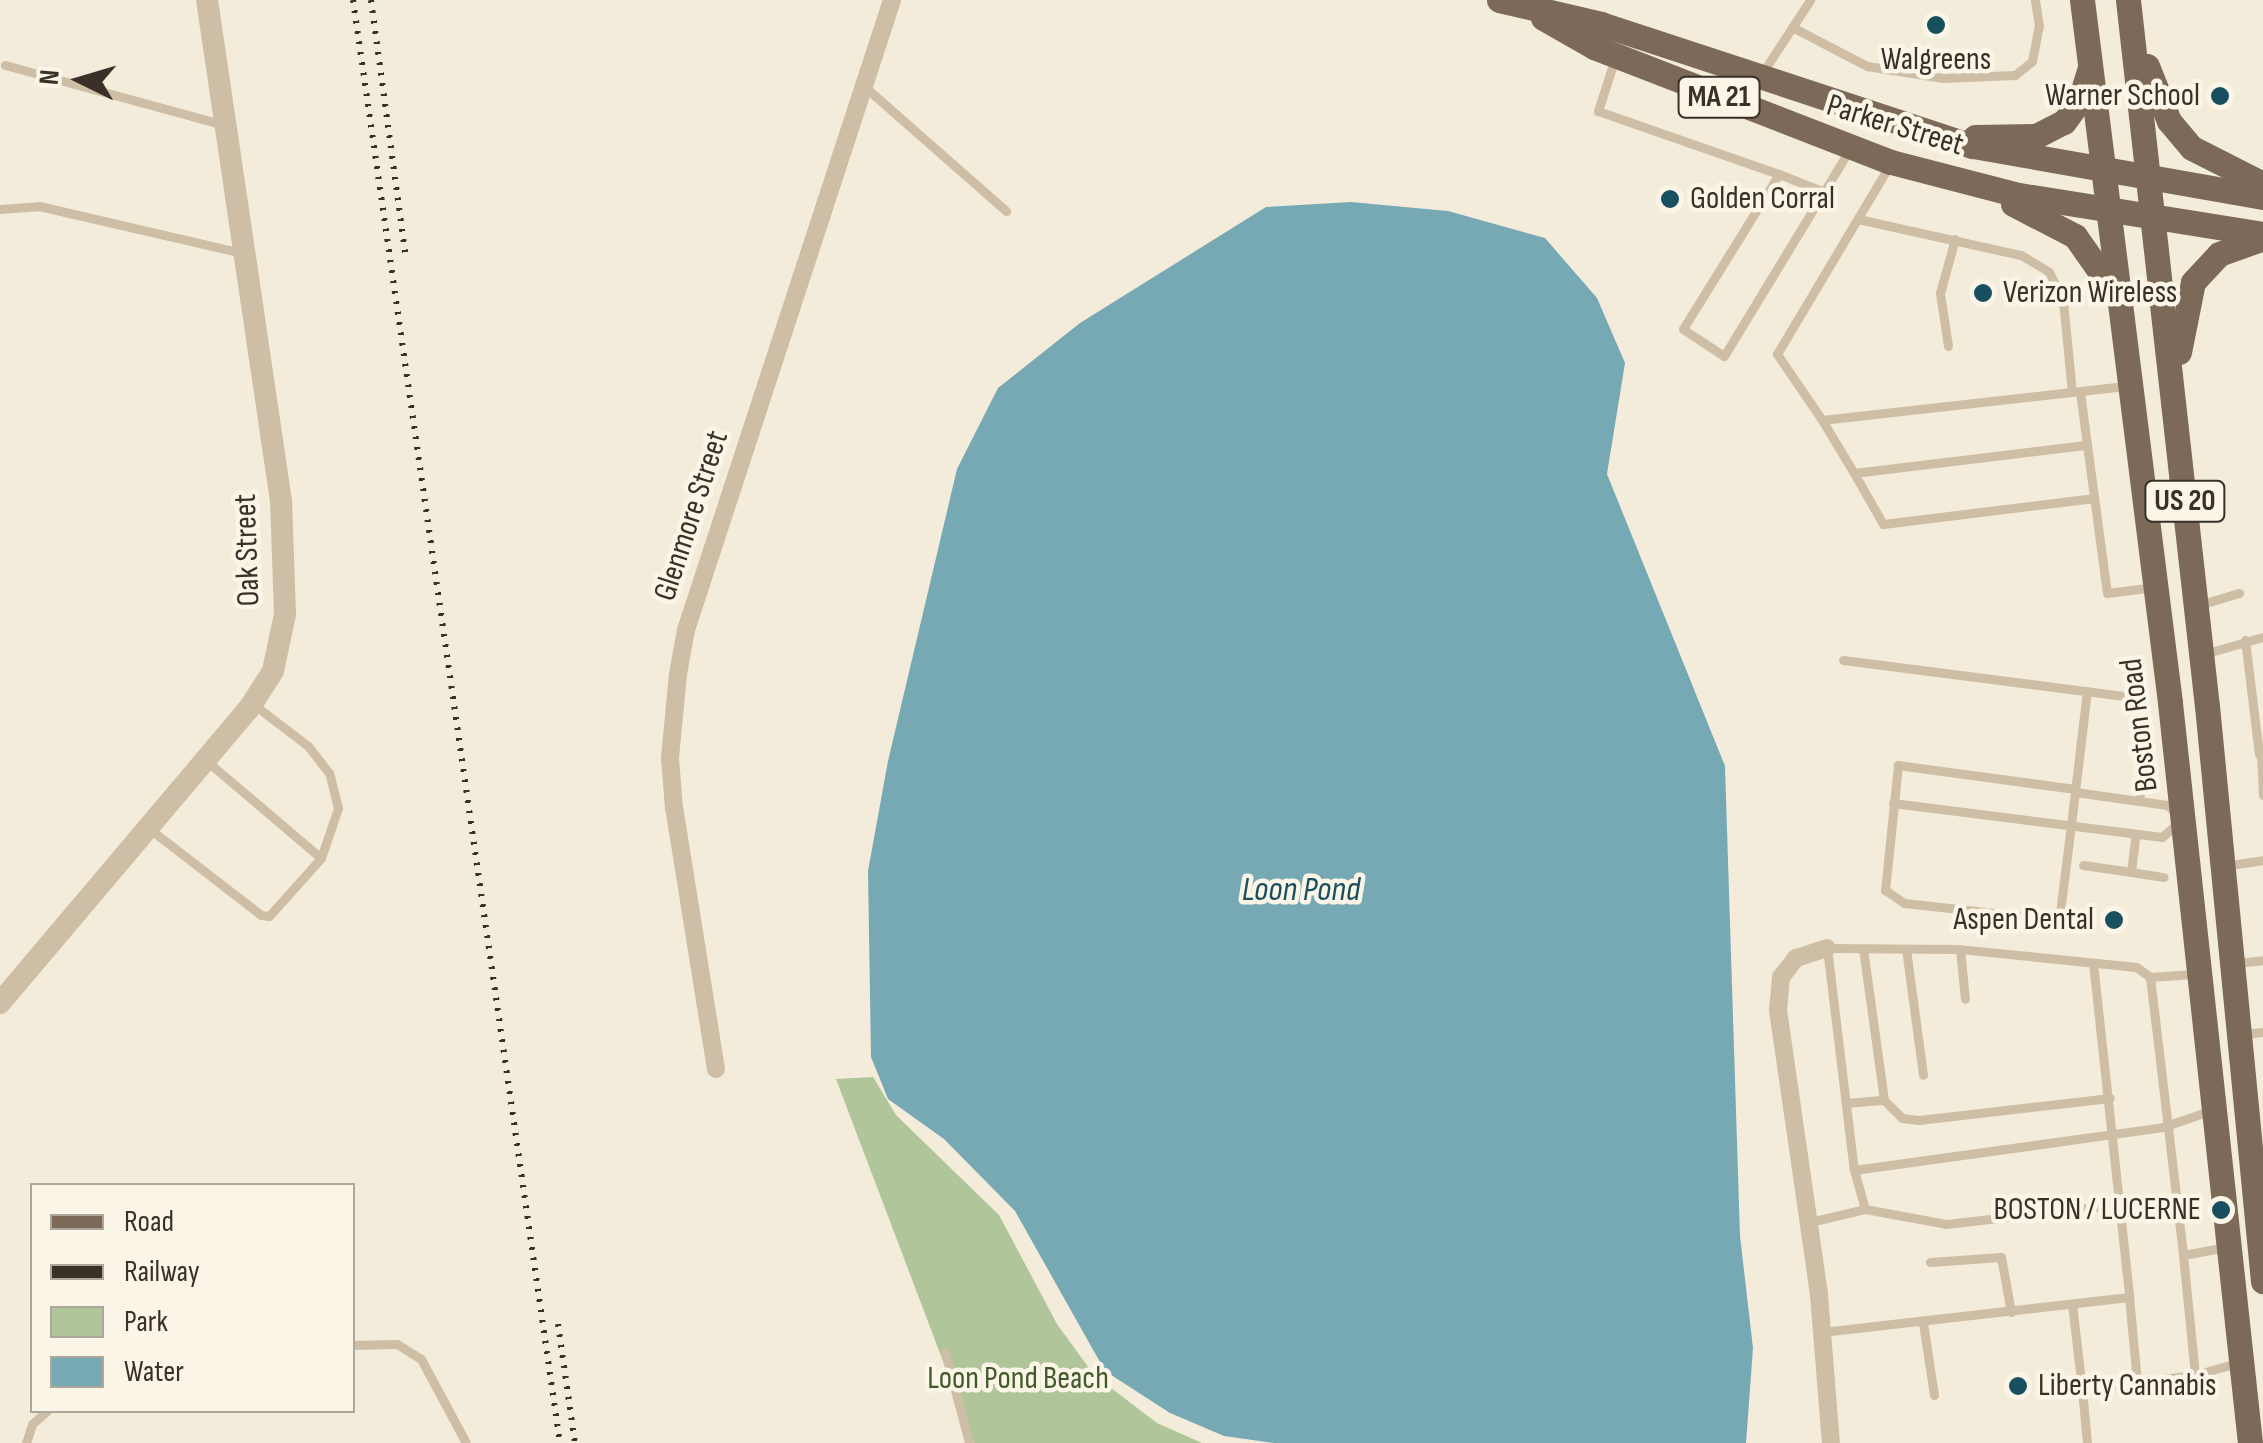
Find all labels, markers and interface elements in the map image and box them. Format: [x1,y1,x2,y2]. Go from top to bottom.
marker: Walgreens [1925,14,1947,36]
north arrow [30,30,130,130]
place label: Walgreens [1881,41,1991,79]
text: N [33,68,67,86]
road number: MA 21 [1676,72,1762,122]
place label: Warner School [2045,77,2200,115]
marker: Warner School [2209,85,2231,107]
street label: Parker Street [1822,87,1968,165]
place label: Golden Corral [1690,180,1835,218]
marker: Golden Corral [1659,188,1681,210]
place label: Verizon Wireless [2003,274,2177,312]
marker: Verizon Wireless [1972,282,1994,304]
street label: Glenmore Street [646,426,738,606]
road number: US 20 [2142,476,2228,526]
street label: Oak Street [227,493,269,607]
street label: Boston Road [2113,656,2167,794]
water label: Loon Pond [1242,869,1360,911]
place label: Aspen Dental [1953,901,2094,939]
marker: Aspen Dental [2103,909,2125,931]
legend [30,1183,355,1413]
place label: BOSTON / LUCERNE [1993,1191,2201,1229]
marker: BOSTON / LUCERNE [2210,1199,2232,1221]
text: Road [124,1204,174,1240]
text: Railway [124,1254,200,1290]
text: Park [124,1304,168,1340]
text: Water [124,1354,184,1390]
park label: Loon Pond Beach [927,1360,1109,1398]
place label: Liberty Cannabis [2038,1367,2216,1405]
marker: Liberty Cannabis [2007,1375,2029,1397]

